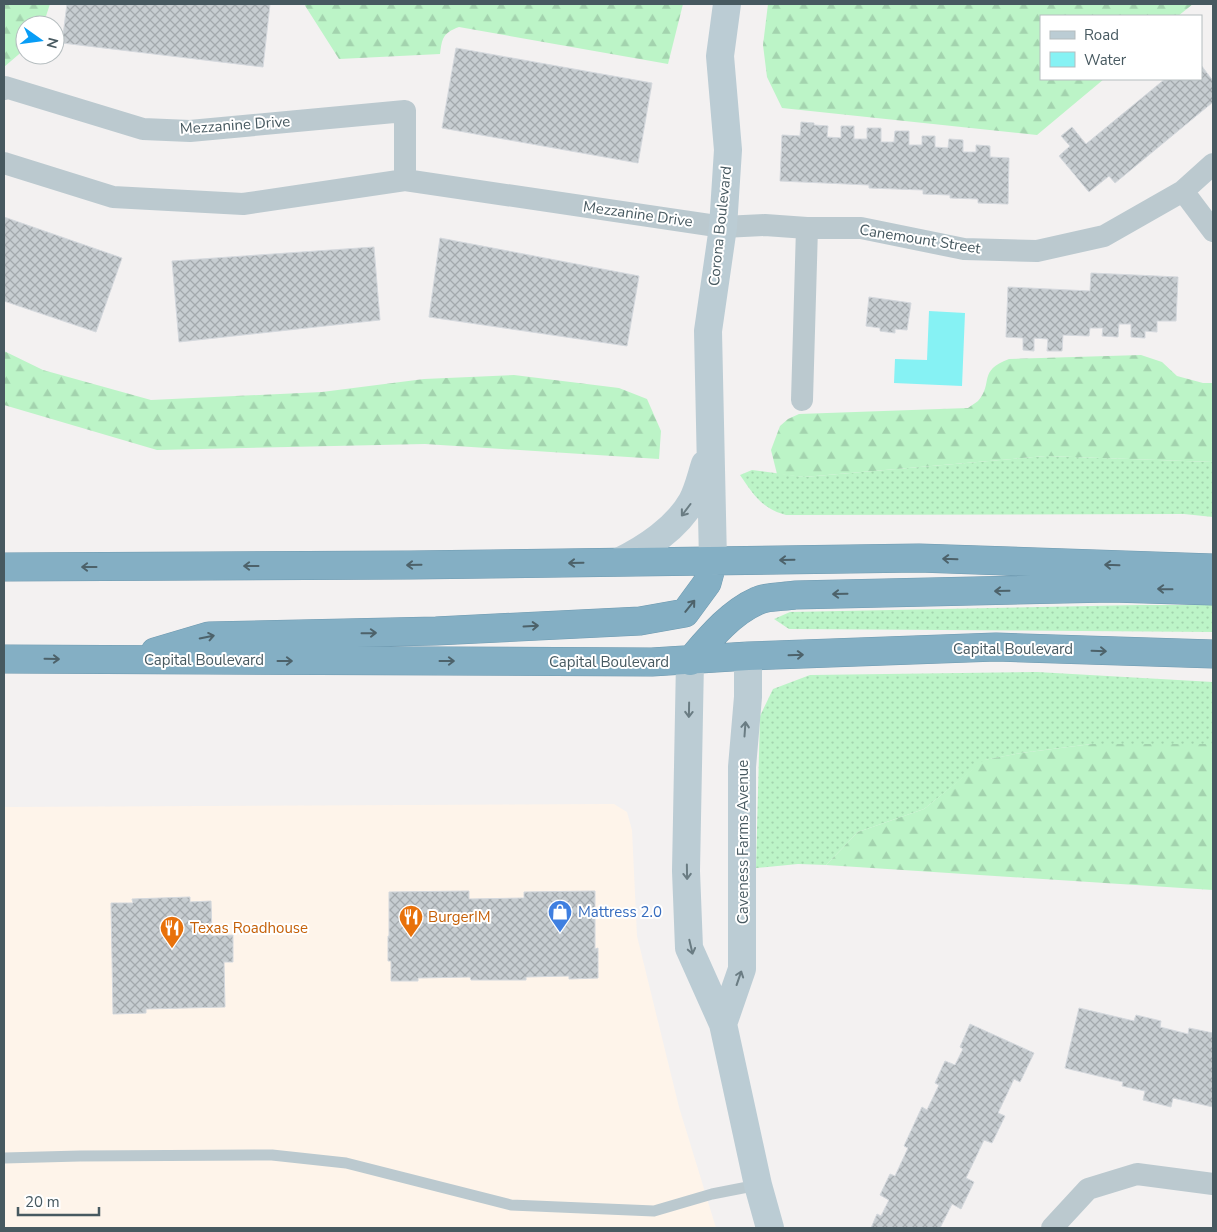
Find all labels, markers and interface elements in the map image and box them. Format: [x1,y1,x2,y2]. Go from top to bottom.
north arrow [15,15,65,65]
legend [1040,15,1202,80]
text: Road [1084,25,1119,45]
text: N [42,36,63,50]
text: Water [1084,50,1127,70]
street label: Mezzanine Drive [179,111,291,139]
street label: Corona Boulevard [704,165,736,287]
street label: Mezzanine Drive [582,196,694,232]
street label: Canemount Street [858,220,983,259]
one-way arrow [680,503,691,516]
one-way arrow [779,555,796,565]
one-way arrow [942,555,958,564]
one-way arrow [569,558,585,567]
one-way arrow [406,560,422,570]
one-way arrow [1104,560,1120,570]
one-way arrow [244,561,260,571]
one-way arrow [81,562,97,571]
one-way arrow [1157,585,1173,594]
one-way arrow [994,586,1010,595]
one-way arrow [832,590,848,599]
one-way arrow [684,600,695,613]
one-way arrow [523,622,539,631]
one-way arrow [361,628,377,637]
one-way arrow [198,632,214,642]
street label: Capital Boulevard [953,639,1073,659]
one-way arrow [1090,646,1106,655]
street label: Capital Boulevard [144,650,264,670]
one-way arrow [788,650,804,659]
street label: Capital Boulevard [549,652,669,672]
one-way arrow [44,654,60,663]
one-way arrow [276,656,293,666]
one-way arrow [439,656,455,666]
one-way arrow [684,701,694,717]
one-way arrow [741,721,750,737]
street label: Caveness Farms Avenue [733,760,753,924]
one-way arrow [682,864,692,880]
shop icon: Mattress 2.0 [547,899,573,933]
place label: Mattress 2.0 [578,902,662,922]
restaurant icon: BurgerIM [398,904,424,938]
place label: BurgerIM [428,907,491,927]
restaurant icon: Texas Roadhouse [159,915,185,949]
place label: Texas Roadhouse [190,918,308,938]
one-way arrow [687,939,696,955]
one-way arrow [735,971,744,986]
scale bar [18,1184,99,1216]
text: 20 m [25,1192,60,1212]

